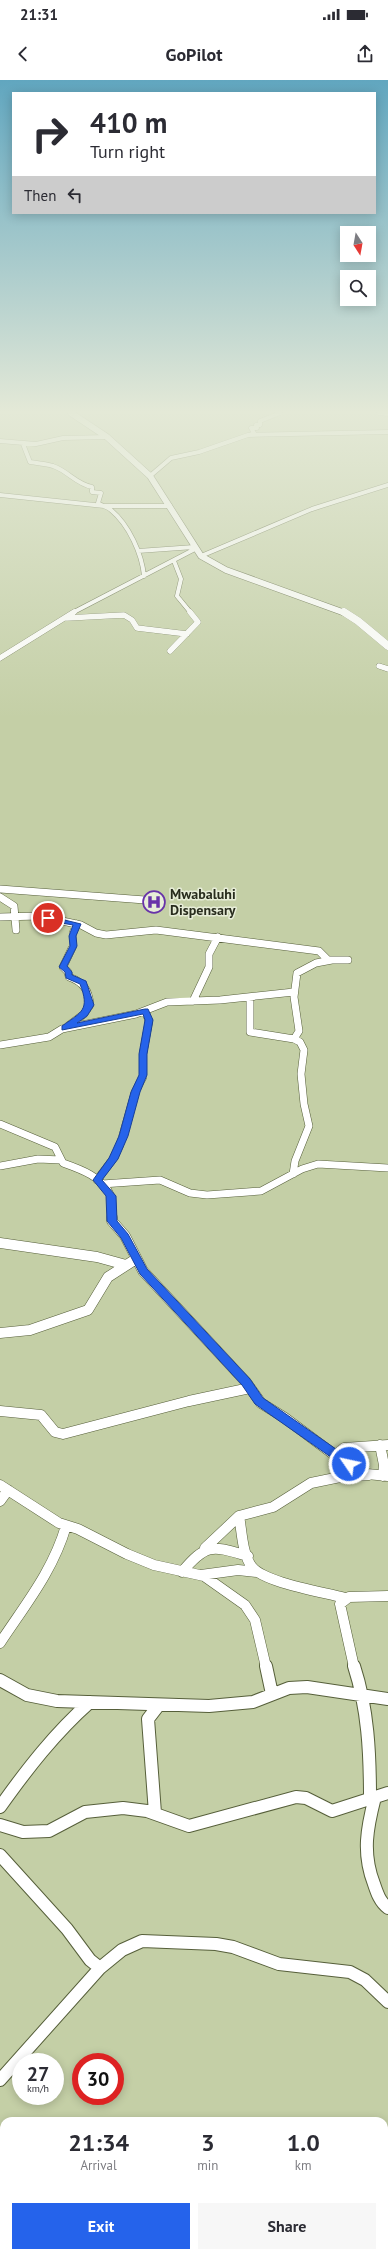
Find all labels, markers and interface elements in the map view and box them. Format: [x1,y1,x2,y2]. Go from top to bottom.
text: 21:31 [20,5,58,24]
icon: back [12,43,34,65]
text: GoPilot [165,43,223,66]
icon: share [354,43,376,65]
text: 410 m [90,104,167,141]
icon: right [24,108,76,160]
text: Turn right [90,140,165,163]
icon: left [64,184,86,206]
text: Then [24,186,56,205]
north arrow [340,226,376,262]
map controls [340,226,376,306]
button: search [340,270,376,306]
place label: Mwabaluhi Dispensary [170,885,236,919]
hospital icon: Mwabaluhi Dispensary [141,889,167,915]
pin [31,901,65,935]
icon: arrive [37,907,59,929]
position arrow [328,1443,370,1485]
speed limit sign: 30 [72,2053,124,2105]
text: 27 [27,2061,49,2087]
text: km/h [27,2082,49,2095]
text: 21:34 [68,2127,129,2158]
text: 3 [201,2127,215,2158]
text: 1.0 [287,2127,320,2158]
text: Arrival [80,2157,117,2174]
text: min [197,2157,218,2174]
text: km [295,2157,312,2174]
button: Exit [12,2203,190,2249]
button: Share [198,2203,376,2249]

